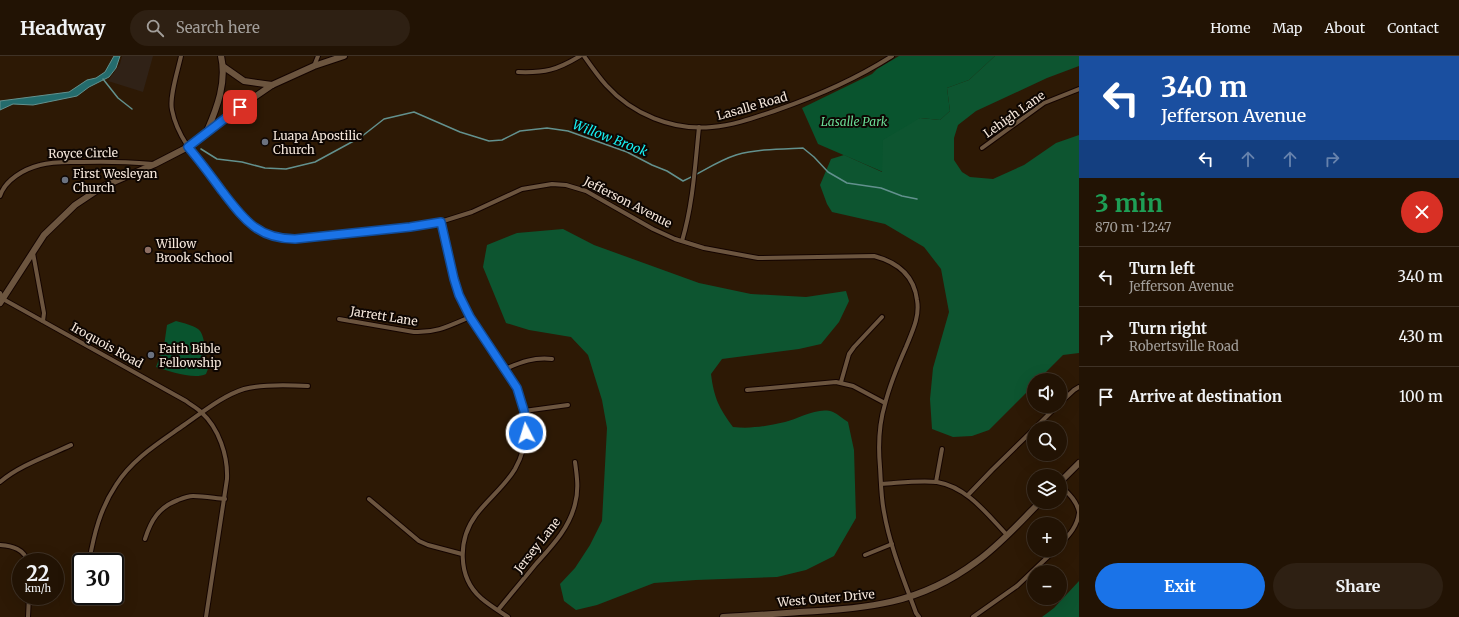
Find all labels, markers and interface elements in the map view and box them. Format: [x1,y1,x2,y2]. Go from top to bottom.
search box [130,10,410,46]
text: Headway [20,16,106,40]
icon: search [144,17,166,39]
text: Search here [176,18,260,37]
text: Home [1210,19,1251,37]
text: Map [1273,19,1302,37]
text: About [1324,19,1365,37]
text: Contact [1387,19,1439,37]
text: 340 m [1161,69,1247,105]
icon: left [1095,72,1147,124]
street label: Lehigh Lane [980,87,1048,141]
street label: Lasalle Road [715,89,789,123]
pin [223,90,257,124]
icon: arrive [229,96,251,118]
text: Jefferson Avenue [1161,104,1306,127]
park label: Lasalle Park [821,114,888,129]
water label: Willow Brook [570,116,650,160]
place label: Luapa Apostilic Church [273,128,362,157]
marker: Luapa Apostilic Church [260,137,270,147]
street label: Royce Circle [48,145,118,161]
icon: left [1195,148,1217,170]
icon: ahead [1237,148,1259,170]
icon: ahead [1279,148,1301,170]
icon: right [1321,148,1343,170]
place label: First Wesleyan Church [73,166,158,195]
street label: Jefferson Avenue [581,173,675,231]
marker: First Wesleyan Church [60,175,70,185]
text: 3 min [1095,188,1163,219]
button: close [1401,191,1443,233]
text: 870 m · 12:47 [1095,219,1171,236]
place label: Willow Brook School [155,236,233,265]
marker: Willow Brook School [143,245,153,255]
text: Turn left [1129,259,1195,278]
icon: left [1095,266,1117,288]
text: 340 m [1397,267,1443,286]
text: Jefferson Avenue [1129,278,1234,295]
street label: Jarrett Lane [348,303,419,329]
street label: Iroquois Road [68,319,146,371]
text: Turn right [1129,319,1207,338]
icon: right [1095,326,1117,348]
text: 430 m [1399,327,1443,346]
text: Robertsville Road [1129,338,1239,355]
place label: Faith Bible Fellowship [159,341,221,370]
marker: Faith Bible Fellowship [146,350,156,360]
map controls [1027,373,1067,605]
button: sound [1027,373,1067,413]
icon: arrive [1095,386,1117,408]
text: Arrive at destination [1129,387,1282,406]
text: 100 m [1399,387,1443,406]
position arrow [505,412,547,454]
button: search [1027,421,1067,461]
button: layers [1027,469,1067,509]
street label: Jersey Lane [510,514,563,576]
button: + [1027,517,1067,557]
speed limit sign: 30 [72,553,124,605]
text: 22 [26,561,50,586]
button: Exit [1095,563,1265,609]
button: Share [1273,563,1443,609]
button: − [1027,565,1067,605]
text: km/h [25,582,51,595]
street label: West Outer Drive [776,586,875,610]

